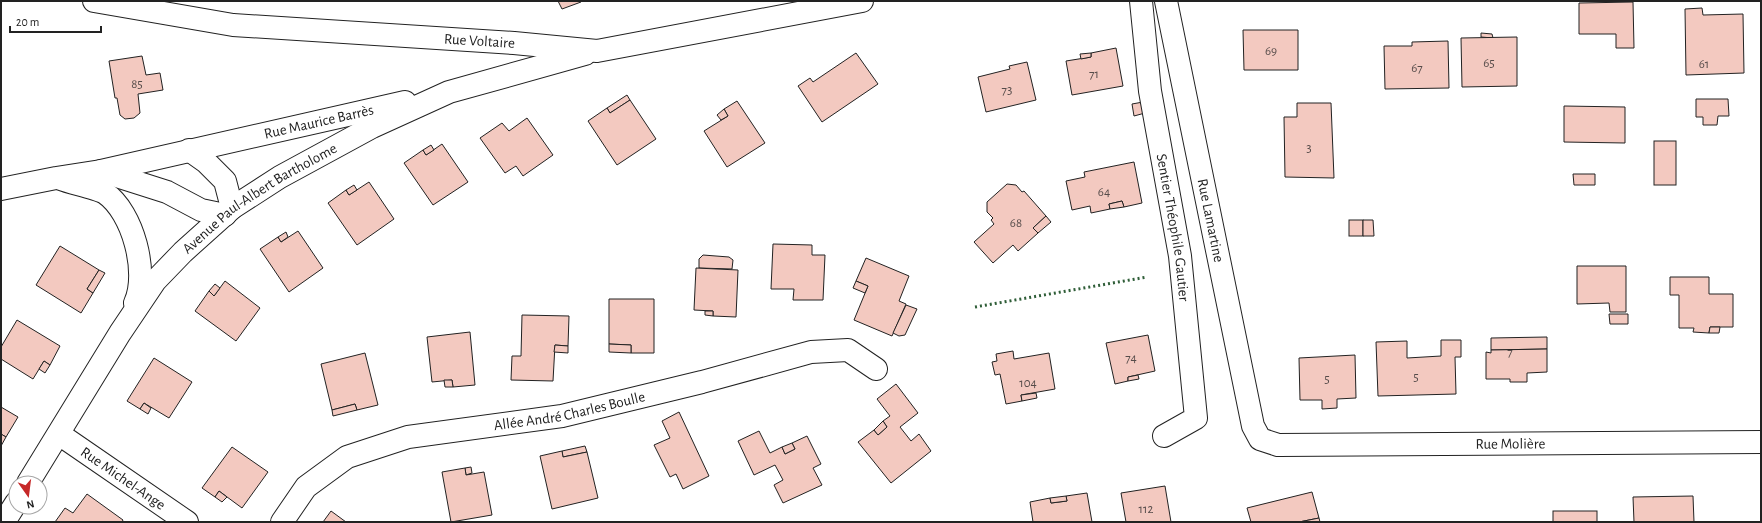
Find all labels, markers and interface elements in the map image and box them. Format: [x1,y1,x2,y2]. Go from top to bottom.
scale bar [10,8,101,34]
text: 20 m [16,16,39,28]
street label: Rue Voltaire [443,32,515,51]
house number: 69 [1265,45,1277,58]
house number: 65 [1483,57,1495,70]
house number: 61 [1699,58,1709,71]
house number: 67 [1411,62,1423,75]
house number: 71 [1089,68,1099,81]
house number: 85 [131,78,143,91]
house number: 73 [1002,84,1012,97]
street label: Rue Maurice Barrès [263,102,375,142]
street label: Avenue Paul-Albert Bartholome [180,141,340,257]
house number: 3 [1306,142,1312,155]
street label: Sentier Théophile Gautier [1154,153,1191,302]
street label: Rue Lamartine [1195,177,1226,264]
house number: 64 [1098,186,1110,199]
house number: 68 [1010,217,1022,230]
house number: 7 [1507,346,1513,359]
house number: 74 [1125,352,1137,365]
house number: 5 [1413,371,1419,384]
house number: 5 [1324,373,1330,386]
house number: 104 [1019,377,1037,390]
street label: Allée André Charles Boulle [493,389,647,433]
street label: Rue Molière [1475,436,1546,452]
street label: Rue Michel-Ange [78,444,168,513]
north arrow [8,475,48,515]
text: N [25,498,35,510]
house number: 112 [1139,503,1154,516]

